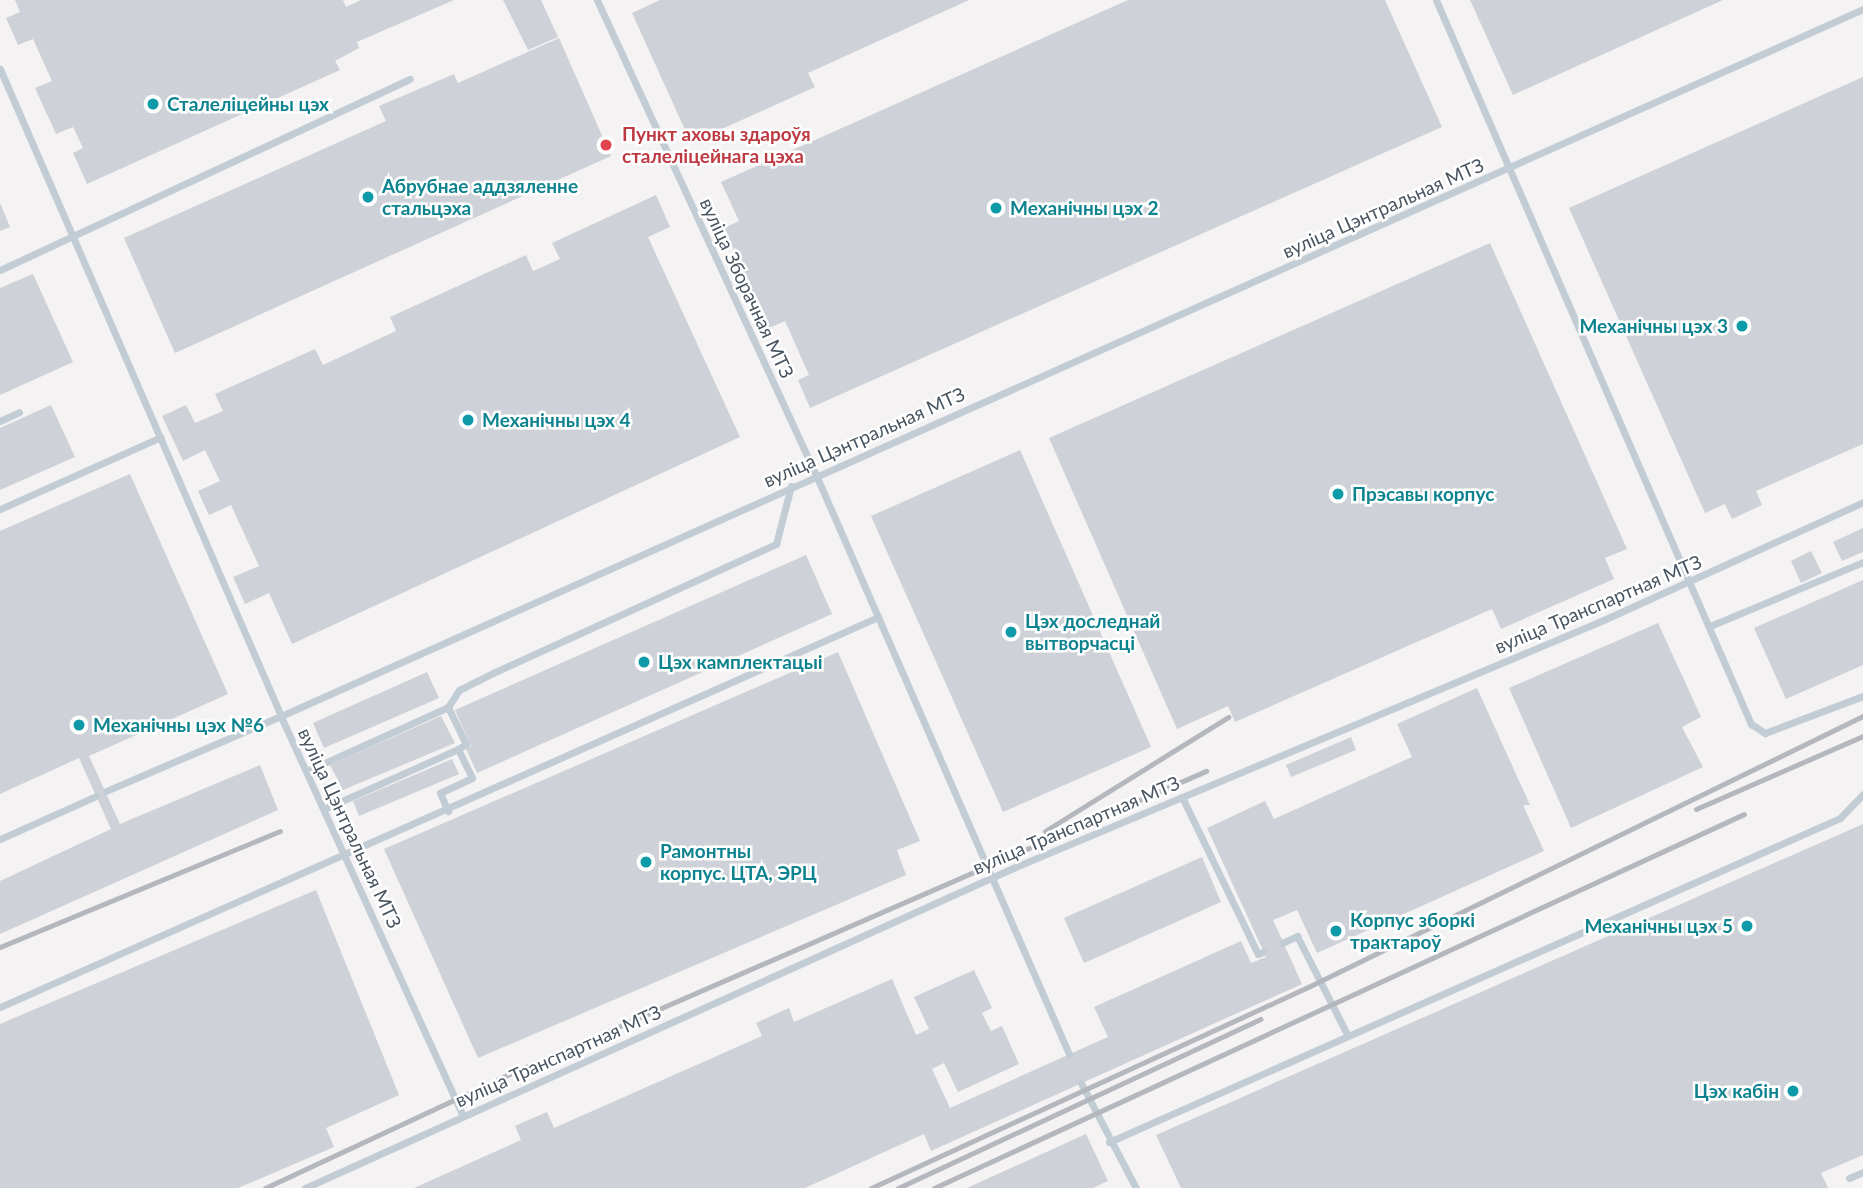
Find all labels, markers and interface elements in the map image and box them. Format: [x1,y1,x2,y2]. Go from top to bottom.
place label: Сталеліцейны цэх [167,93,329,115]
marker: Сталеліцейны цэх [145,96,161,112]
place label: Пункт аховы здароўя сталеліцейнага цэха [622,123,811,167]
marker: Пункт аховы здароўя сталеліцейнага цэха [596,135,616,155]
street label: вуліца Цэнтральная МТЗ [1279,153,1487,263]
place label: Абрубнае аддзяленне стальцэха [382,175,578,219]
marker: Абрубнае аддзяленне стальцэха [360,189,376,205]
street label: вуліца Зборачная МТЗ [695,194,799,382]
place label: Механічны цэх 2 [1010,197,1159,219]
marker: Механічны цэх 2 [988,200,1004,216]
place label: Механічны цэх 3 [1579,315,1728,337]
marker: Механічны цэх 3 [1734,318,1750,334]
street label: вуліца Цэнтральная МТЗ [760,382,968,492]
place label: Механічны цэх 4 [482,409,631,431]
marker: Механічны цэх 4 [460,412,476,428]
place label: Прэсавы корпус [1352,483,1494,505]
marker: Прэсавы корпус [1330,486,1346,502]
street label: вуліца Транспартная МТЗ [1491,550,1705,658]
place label: Цэх доследнай вытворчасці [1025,610,1160,654]
marker: Цэх доследнай вытворчасці [1003,624,1019,640]
place label: Цэх камплектацыі [658,651,823,673]
marker: Цэх камплектацыі [636,654,652,670]
place label: Механічны цэх №6 [93,714,264,736]
marker: Механічны цэх №6 [71,717,87,733]
street label: вуліца Цэнтральная МТЗ [294,724,406,932]
street label: вуліца Транспартная МТЗ [969,771,1183,879]
place label: Рамонтны корпус. ЦТА, ЭРЦ [660,840,817,884]
marker: Рамонтны корпус. ЦТА, ЭРЦ [638,854,654,870]
place label: Корпус зборкі трактароў [1350,909,1475,953]
place label: Механічны цэх 5 [1584,915,1733,937]
marker: Механічны цэх 5 [1739,918,1755,934]
marker: Корпус зборкі трактароў [1328,923,1344,939]
street label: вуліца Транспартная МТЗ [452,1000,664,1112]
place label: Цэх кабін [1694,1080,1779,1102]
marker: Цэх кабін [1785,1083,1801,1099]

